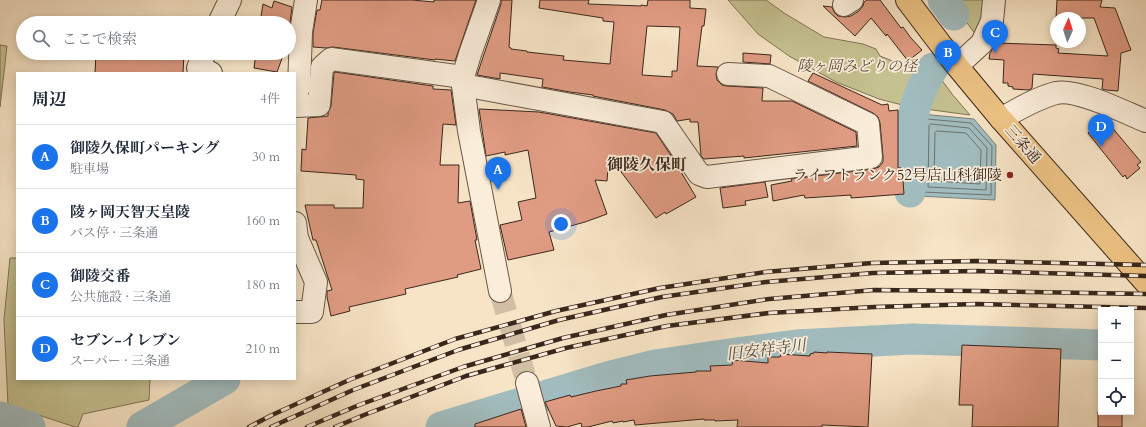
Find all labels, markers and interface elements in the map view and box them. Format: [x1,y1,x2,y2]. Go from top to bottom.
north arrow [1050,12,1086,48]
search box [16,16,296,60]
pin: C [982,20,1008,53]
icon: search [30,27,52,49]
text: ここで検索 [62,29,137,49]
pin: B [935,40,961,73]
park label: 陵ヶ岡みどりの径 [797,56,919,76]
text: 周辺 [32,88,66,111]
text: 4件 [260,90,280,108]
pin: D [1088,114,1114,147]
street label: 三条通 [1001,120,1045,168]
text: 御陵久保町パーキング [70,138,220,158]
text: A [40,148,50,166]
text: 30 m [252,148,280,166]
district label: 御陵久保町 [607,154,687,176]
pin: A [485,157,511,190]
text: 駐車場 [70,160,109,178]
place label: ライフトランク52号店山科御陵 [793,165,1002,185]
marker: ライフトランク52号店山科御陵 [1005,170,1015,180]
text: 陵ヶ岡天智天皇陵 [70,202,190,222]
text: B [40,212,50,230]
text: 160 m [246,212,280,230]
your location [551,214,571,234]
text: バス停 · 三条通 [70,224,158,242]
text: 御陵交番 [70,266,130,286]
text: C [40,276,50,294]
text: 180 m [246,276,280,294]
text: 公共施設 · 三条通 [70,288,171,306]
map controls [1098,307,1134,415]
button: + [1098,307,1134,343]
text: セブン-イレブン [70,330,181,350]
water label: 旧安祥寺川 [725,334,809,366]
text: D [39,340,51,358]
text: 210 m [246,340,280,358]
button: − [1098,343,1134,379]
text: スーパー · 三条通 [70,352,170,370]
button: locate [1098,379,1134,415]

